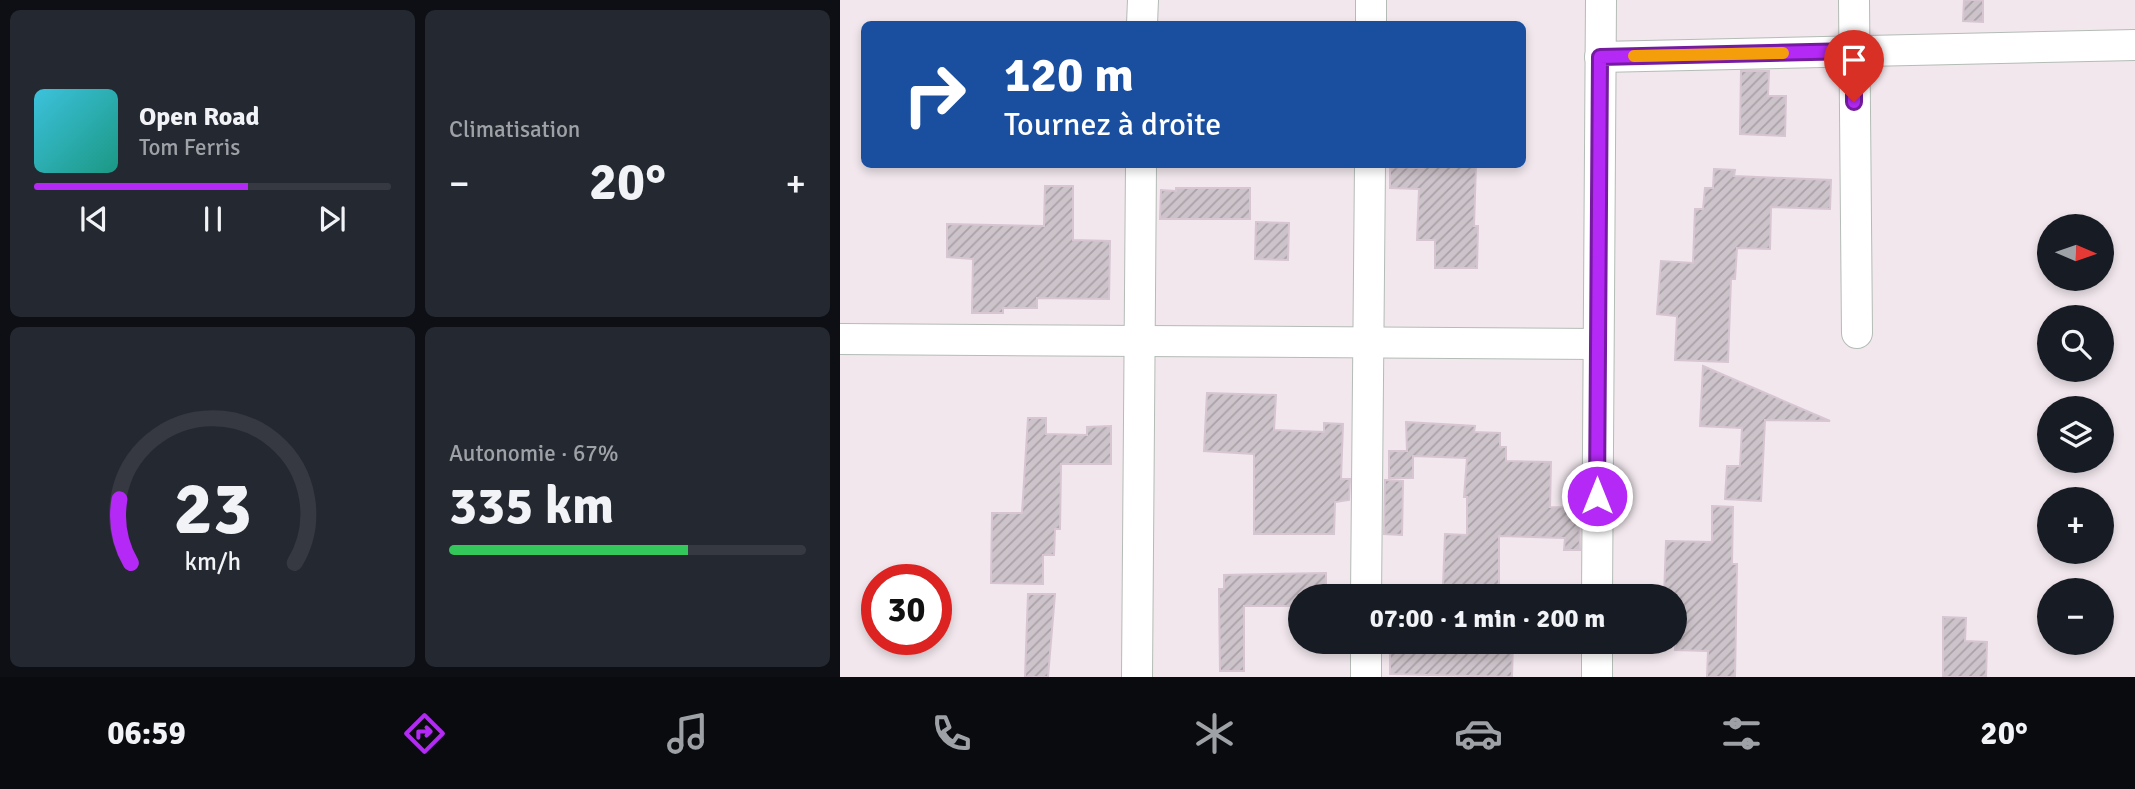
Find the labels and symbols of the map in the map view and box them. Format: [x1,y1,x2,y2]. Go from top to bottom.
pin [1824,30,1884,102]
north arrow [2037,214,2114,290]
position arrow [1560,459,1634,533]
speed limit sign: 30 [861,564,952,655]

